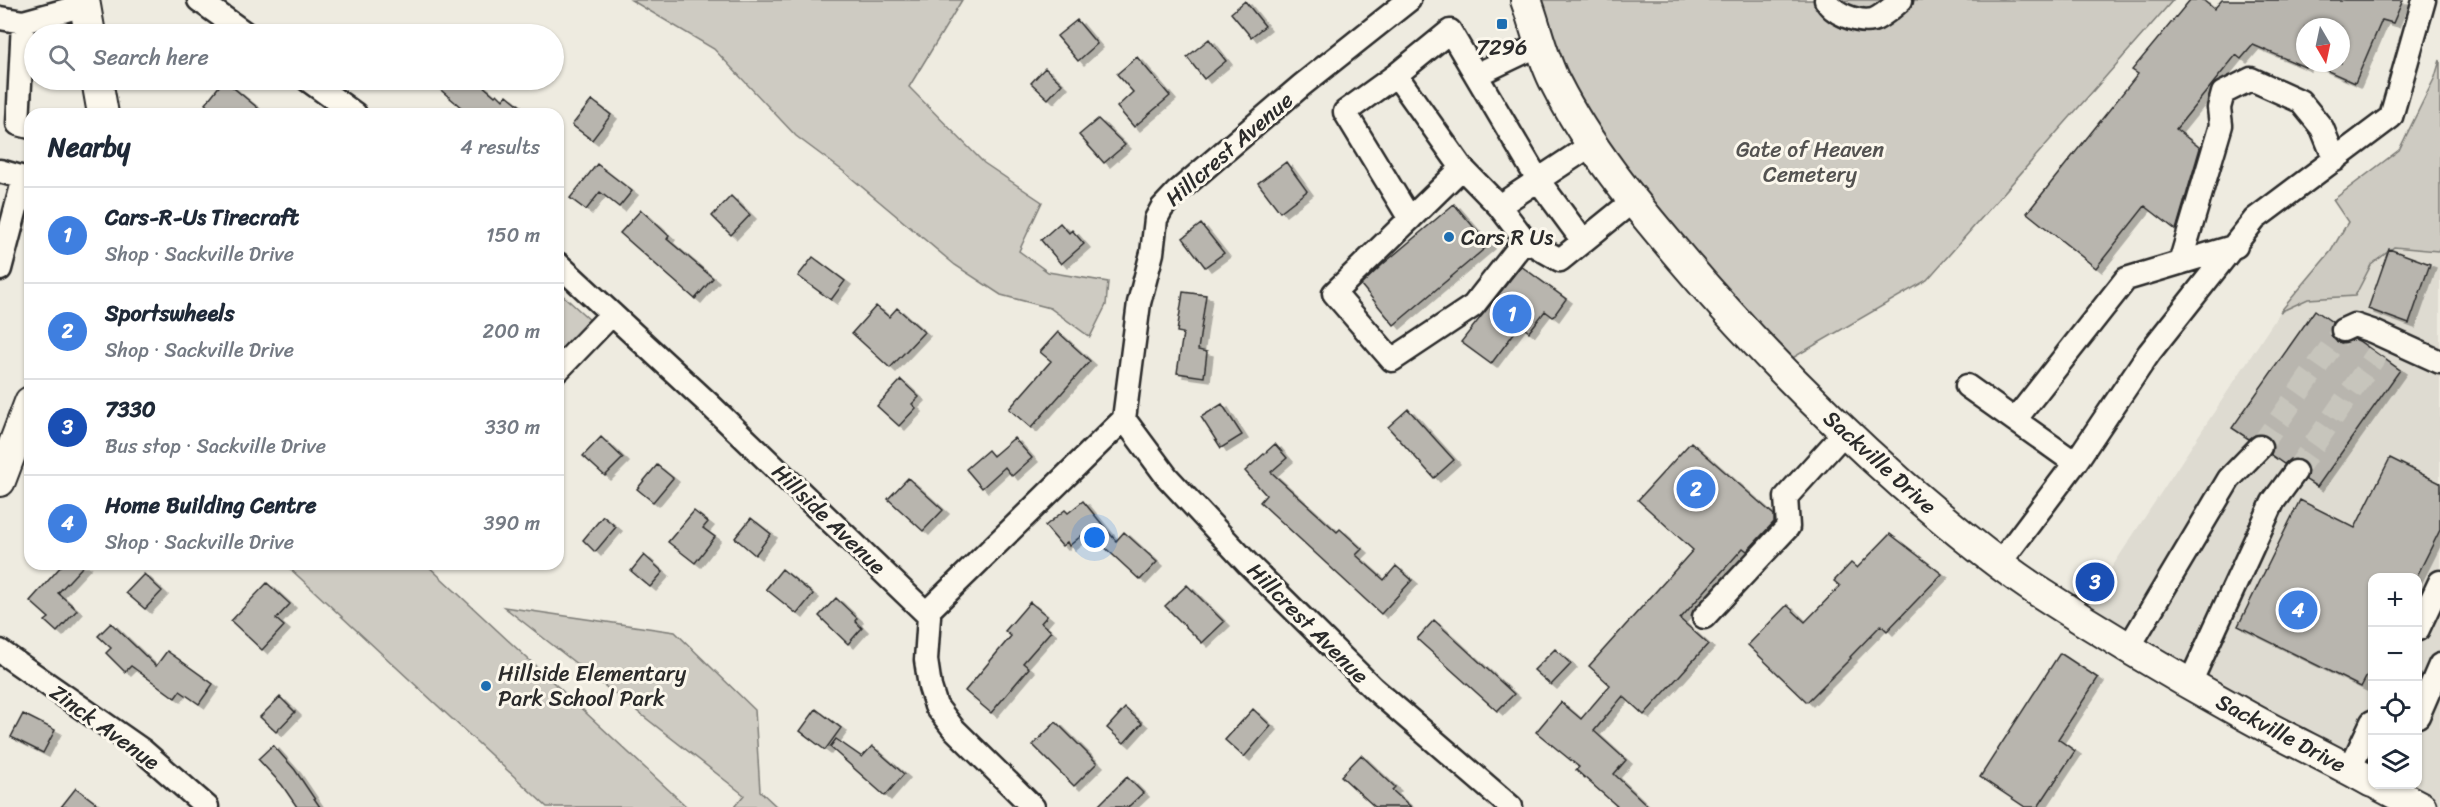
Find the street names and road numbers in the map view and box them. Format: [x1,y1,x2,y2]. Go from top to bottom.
street label: Hillcrest Avenue [1156,82,1302,216]
street label: Sackville Drive [1814,400,1946,524]
street label: Hillside Avenue [762,454,896,585]
street label: Hillcrest Avenue [1237,552,1379,694]
street label: Zinck Avenue [42,673,169,781]
street label: Sackville Drive [2209,682,2353,784]

